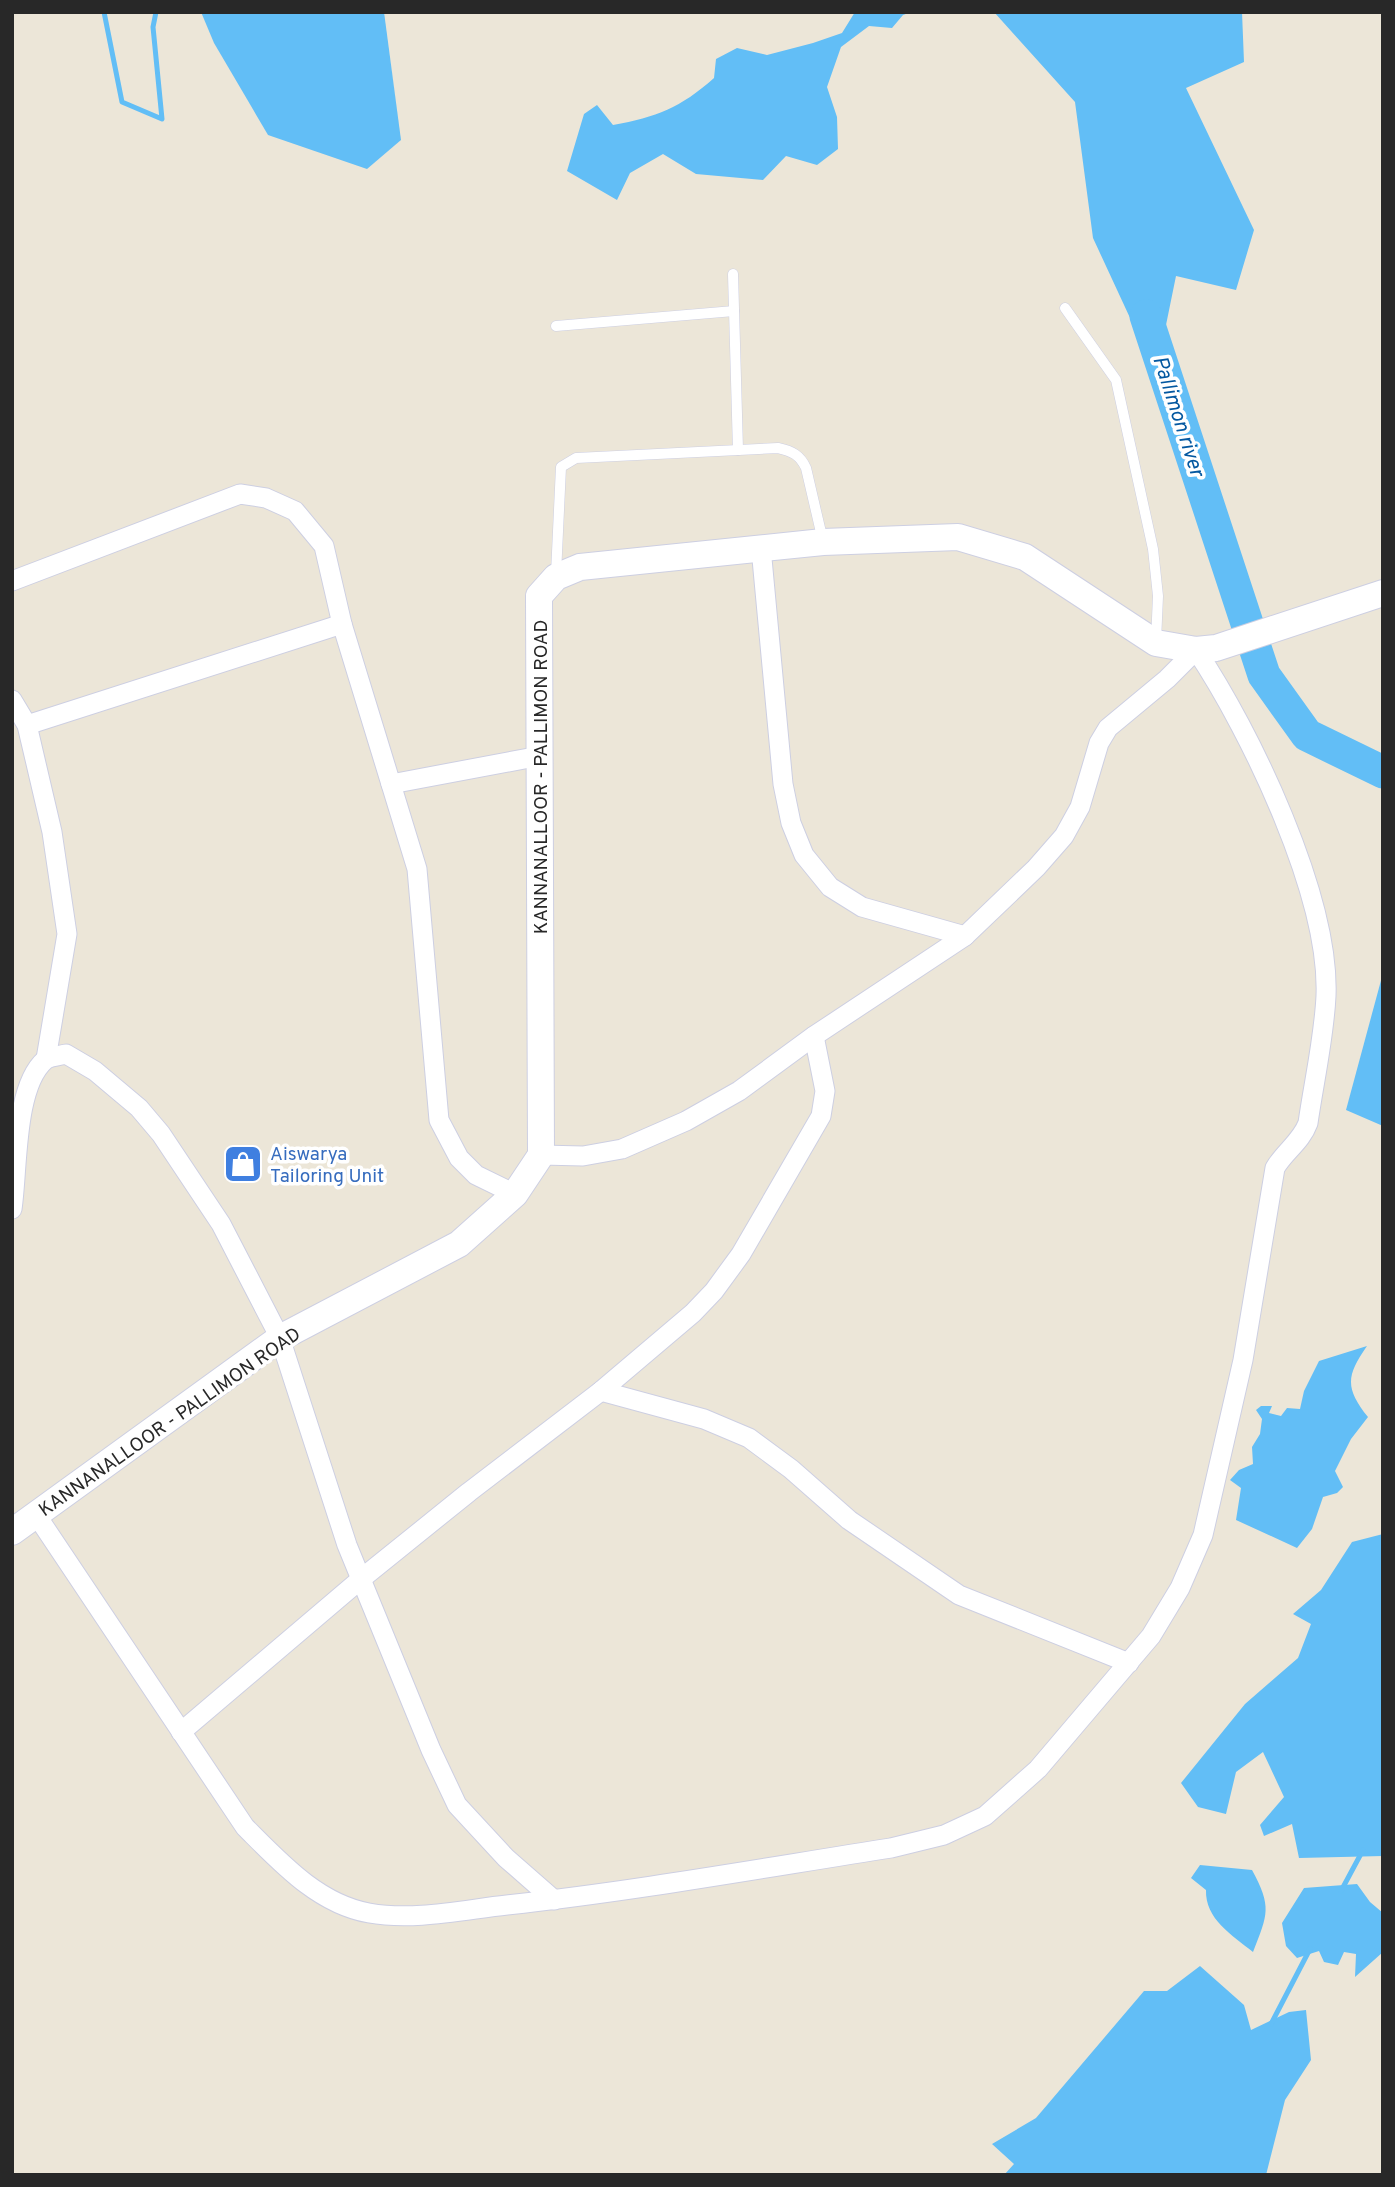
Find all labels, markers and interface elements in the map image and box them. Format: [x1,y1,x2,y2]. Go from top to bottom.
water label: Pallimon river [1145,353,1210,482]
street label: KANNANALLOOR - PALLIMON ROAD [530,620,554,934]
shop icon: Aiswarya Tailoring Unit [222,1143,264,1185]
place label: Aiswarya Tailoring Unit [270,1143,384,1189]
street label: KANNANALLOOR - PALLIMON ROAD [34,1323,306,1523]

